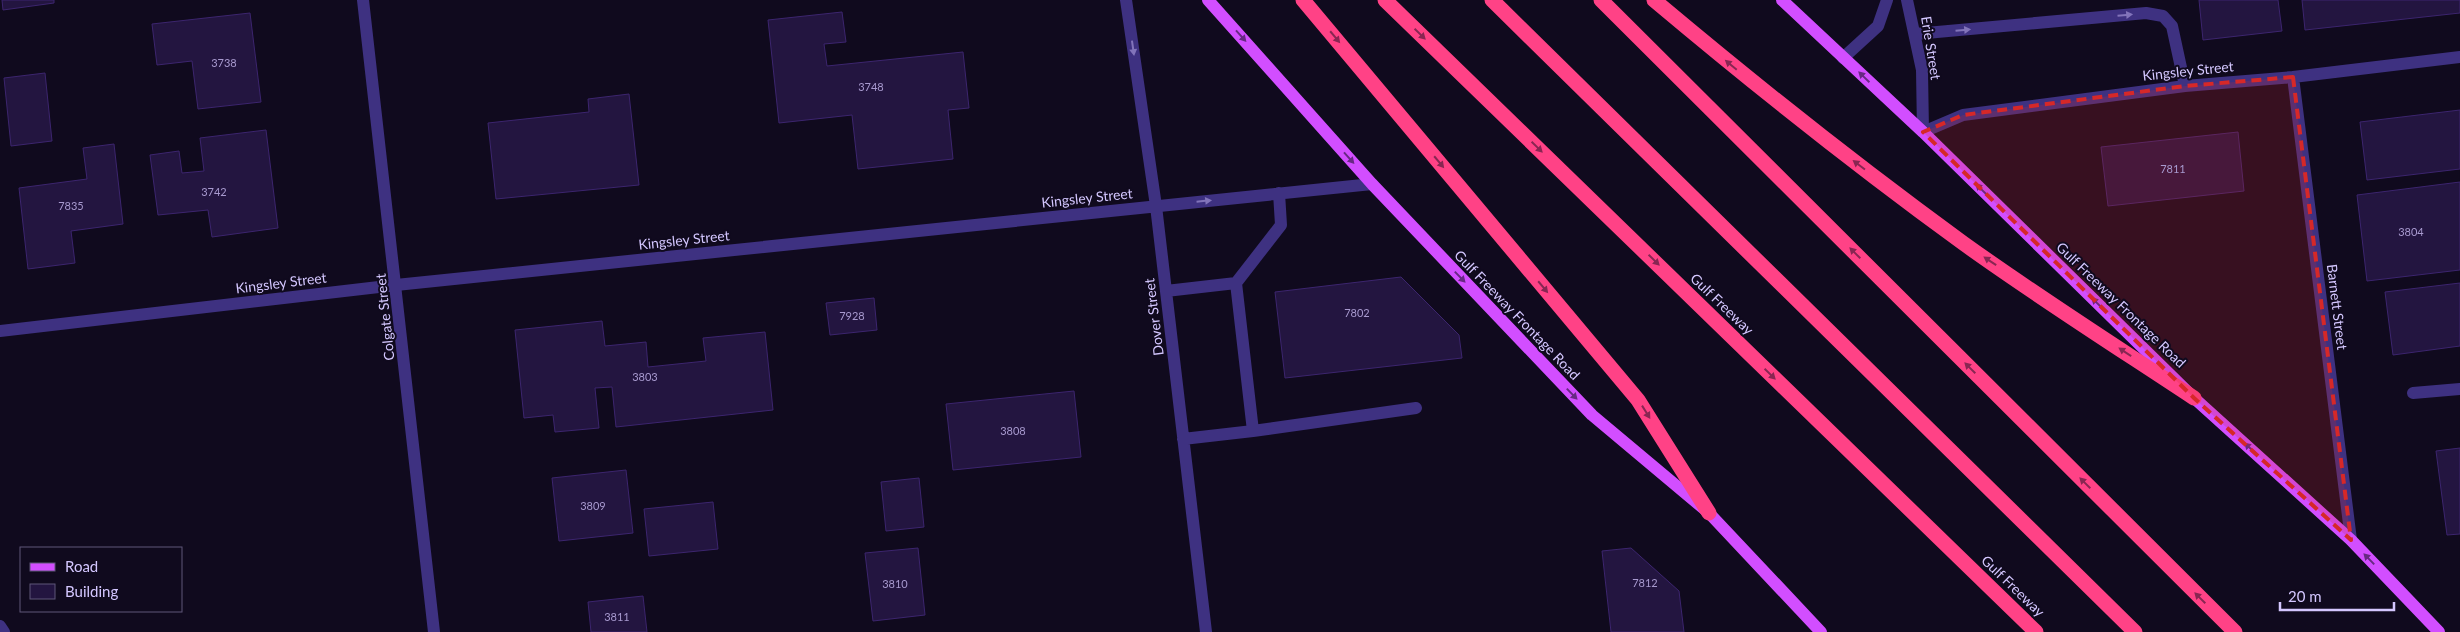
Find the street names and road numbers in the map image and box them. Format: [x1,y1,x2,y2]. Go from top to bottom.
street label: Erie Street [1918,15,1945,81]
street label: Kingsley Street [2141,57,2234,84]
street label: Kingsley Street [1040,184,1133,211]
street label: Kingsley Street [637,226,730,253]
street label: Gulf Freeway Frontage Road [2053,238,2190,371]
street label: Gulf Freeway Frontage Road [1451,246,1584,383]
street label: Barnett Street [2324,263,2351,351]
street label: Kingsley Street [234,268,327,297]
street label: Gulf Freeway [1687,269,1758,338]
street label: Colgate Street [371,273,398,361]
street label: Dover Street [1140,277,1167,357]
street label: Gulf Freeway [1978,551,2049,620]

